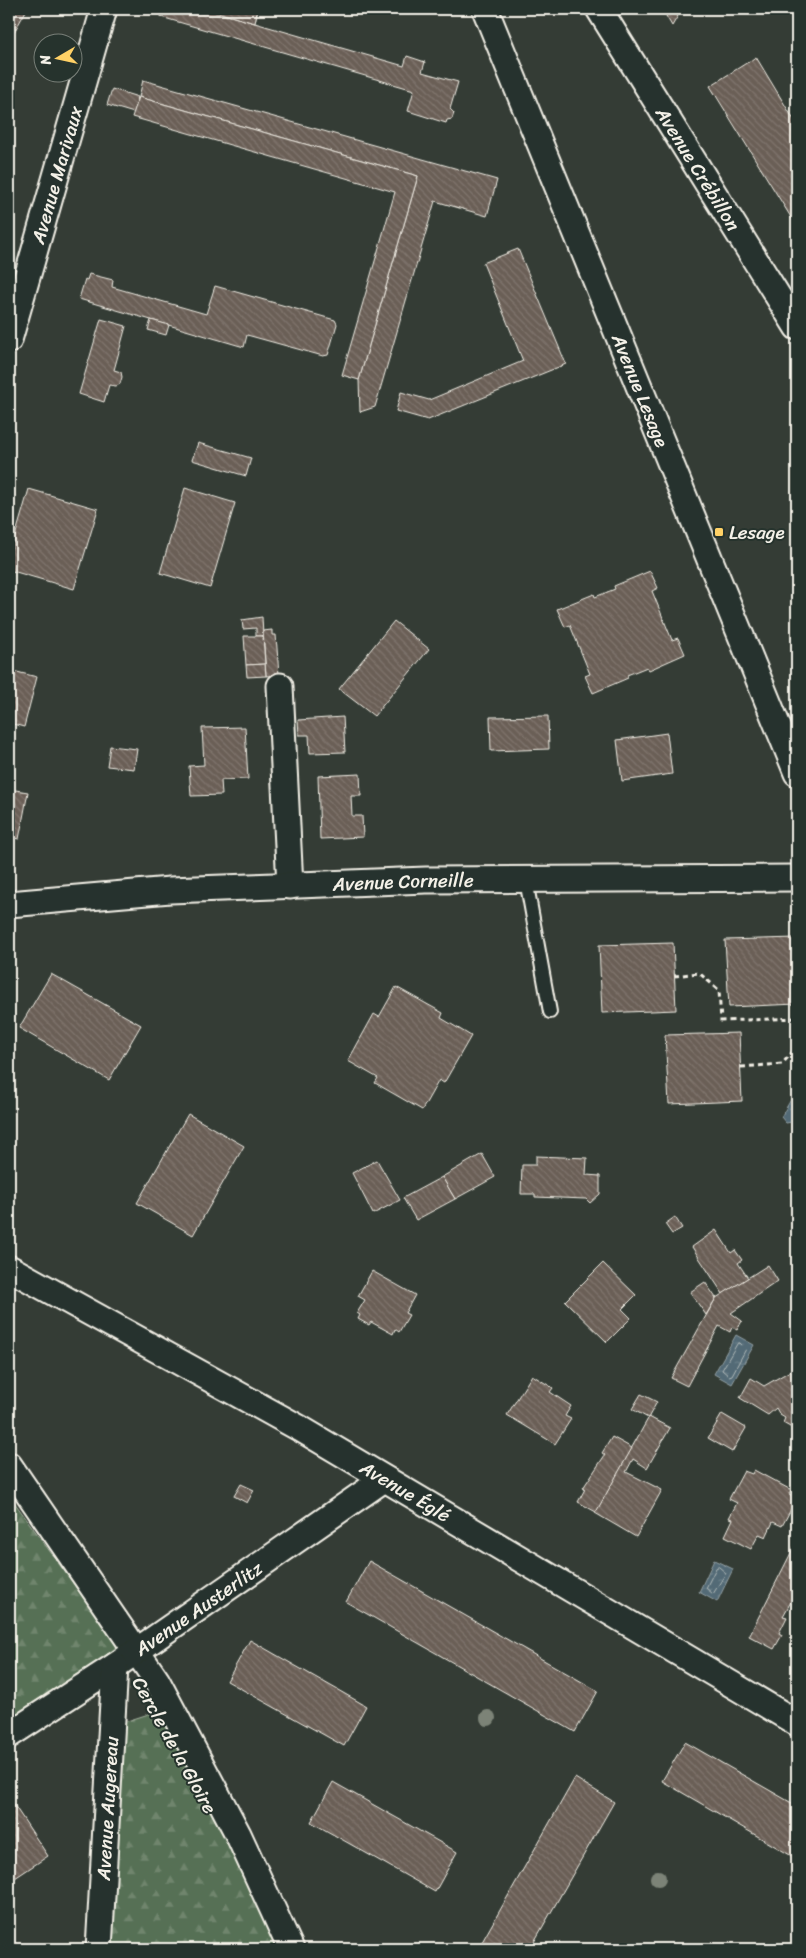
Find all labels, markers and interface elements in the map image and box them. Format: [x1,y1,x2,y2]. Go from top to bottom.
north arrow [32,32,82,82]
text: N [33,53,59,68]
street label: Avenue Crébillon [646,99,749,238]
street label: Avenue Marivaux [21,102,92,249]
street label: Avenue Lesage [602,328,678,453]
place label: Lesage [729,516,785,549]
marker: Lesage [713,526,725,538]
street label: Avenue Corneille [331,864,474,901]
street label: Avenue Églé [353,1451,457,1531]
street label: Avenue Austerlitz [127,1552,270,1665]
street label: Cercle de la Gloire [123,1670,226,1820]
street label: Avenue Augereau [87,1735,128,1882]

